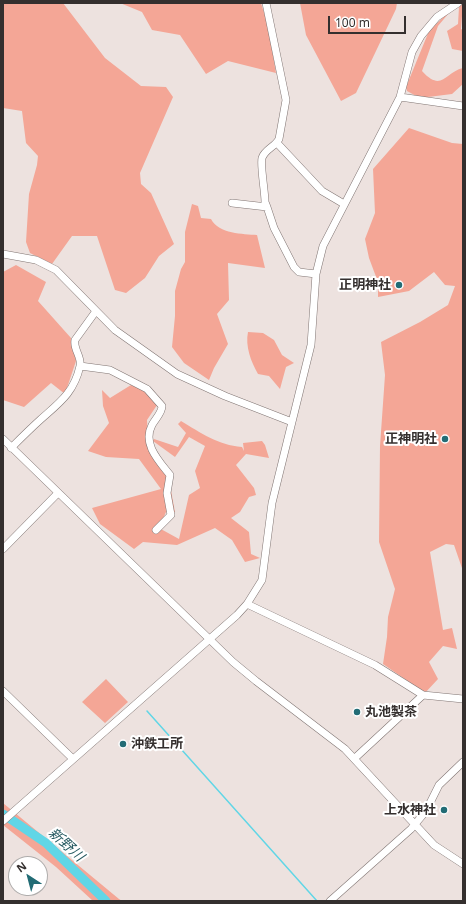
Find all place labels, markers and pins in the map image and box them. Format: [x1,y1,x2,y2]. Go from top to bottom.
place label: 正明神社 [339,277,391,293]
marker: 正明神社 [394,280,404,290]
place label: 正神明社 [385,431,437,447]
marker: 正神明社 [440,434,450,444]
place label: 丸池製茶 [365,704,417,720]
marker: 丸池製茶 [352,707,362,717]
place label: 沖鉄工所 [131,736,183,752]
marker: 沖鉄工所 [118,739,128,749]
place label: 上水神社 [384,802,436,818]
marker: 上水神社 [439,805,449,815]

